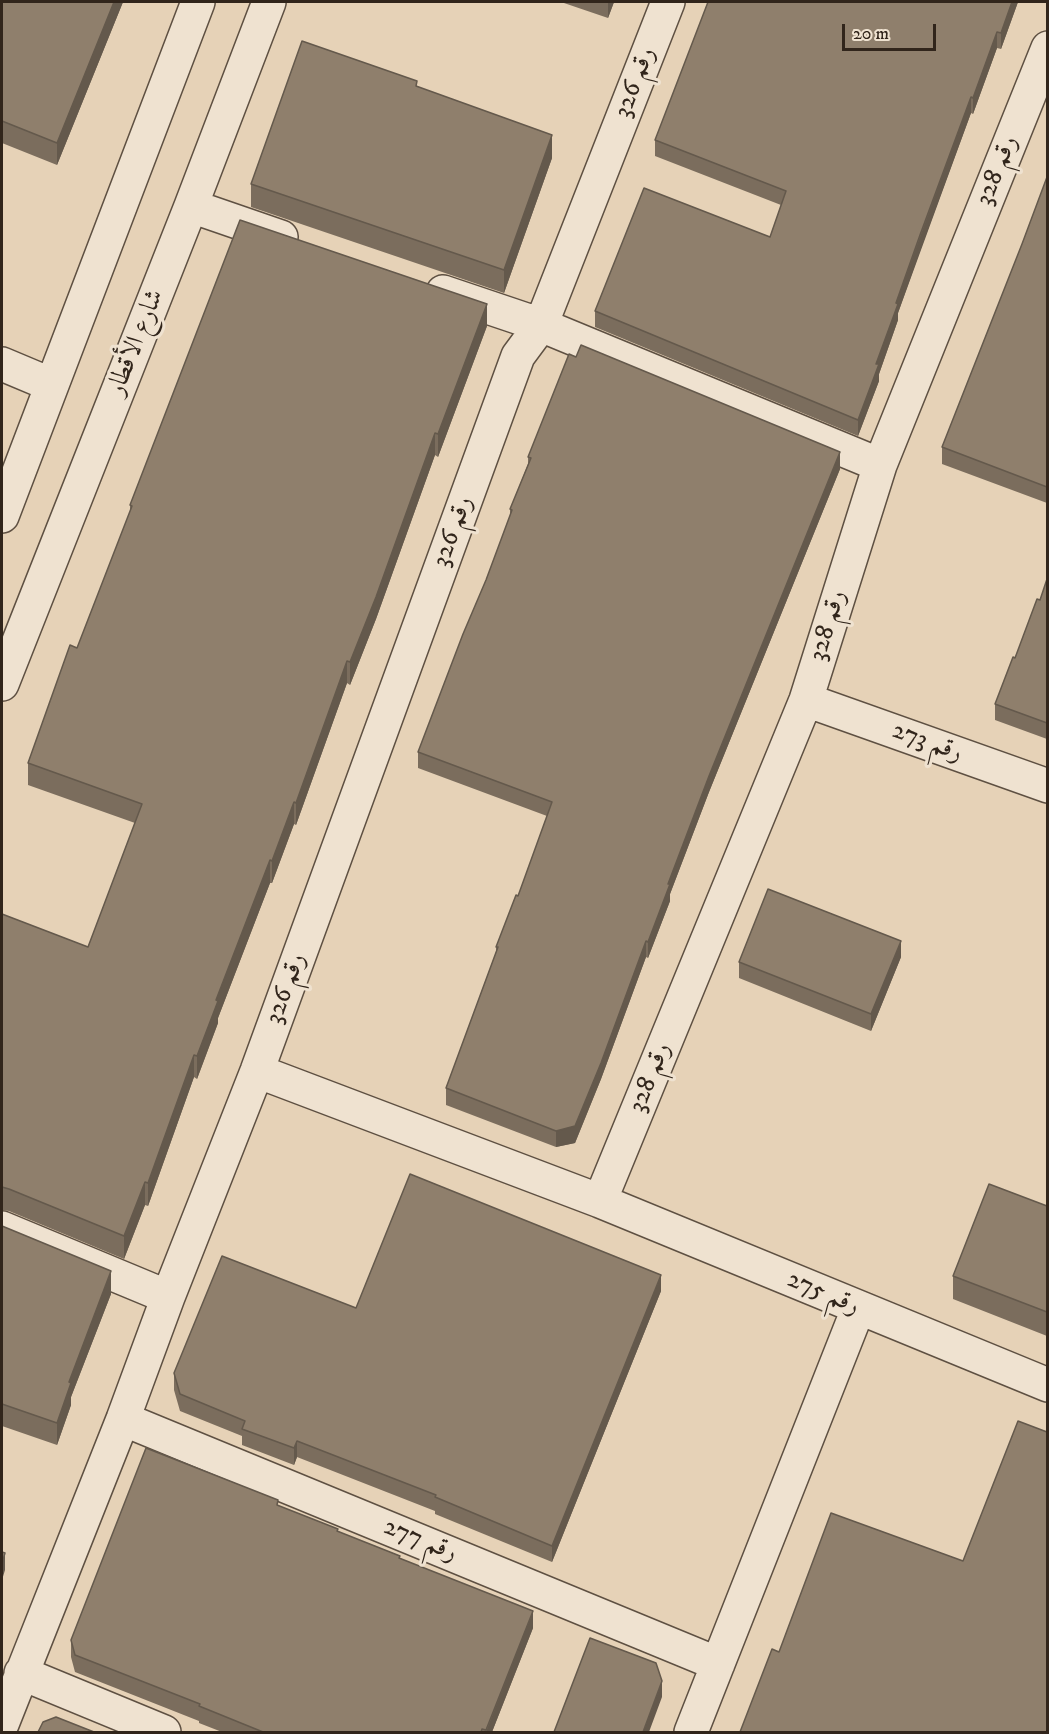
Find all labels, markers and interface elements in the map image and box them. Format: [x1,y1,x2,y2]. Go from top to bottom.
scale bar [845,12,940,50]
text: 20 m [853,23,889,45]
street label: رقم 326 [608,43,664,123]
street label: رقم 328 [970,131,1026,211]
street label: شارع الأقطار [102,286,172,400]
street label: رقم 326 [427,492,481,572]
street label: رقم 328 [803,587,855,665]
street label: رقم 273 [887,716,967,770]
street label: رقم 326 [260,949,314,1029]
street label: رقم 328 [623,1038,679,1118]
street label: رقم 275 [782,1265,864,1323]
street label: رقم 277 [379,1512,461,1570]

